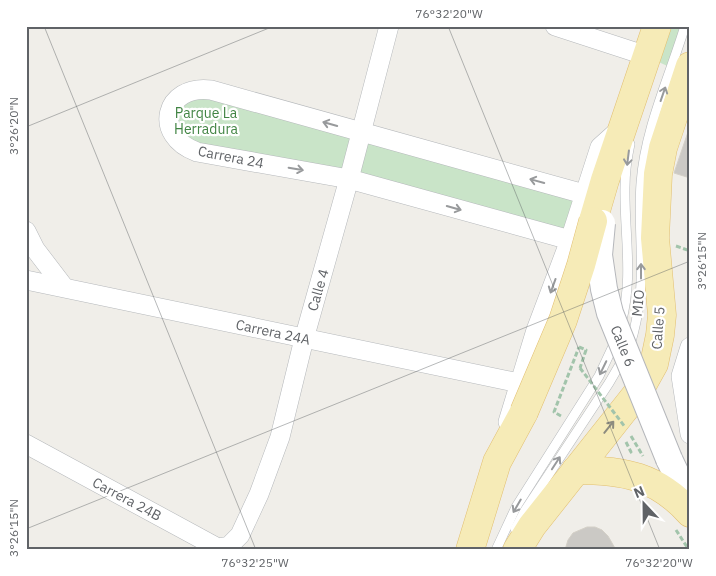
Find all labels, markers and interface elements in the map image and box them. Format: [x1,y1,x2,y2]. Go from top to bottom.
text: 76°32'20"W [415,6,483,21]
one-way arrow [659,86,668,102]
text: 3°26'20"N [6,97,21,155]
park label: Parque La Herradura [174,104,238,138]
one-way arrow [322,119,338,129]
street label: Carrera 24 [197,142,265,172]
one-way arrow [623,149,633,165]
one-way arrow [288,165,304,175]
one-way arrow [530,176,546,186]
one-way arrow [446,204,462,213]
text: 3°26'15"N [694,232,709,290]
one-way arrow [636,263,645,279]
street label: Calle 4 [303,267,333,313]
one-way arrow [548,278,557,293]
street label: MIO [628,289,648,317]
street label: Calle 5 [648,306,668,350]
street label: Carrera 24A [234,315,312,349]
street label: Calle 6 [607,323,639,369]
one-way arrow [598,360,607,375]
one-way arrow [604,421,615,434]
one-way arrow [551,456,561,470]
street label: Carrera 24B [89,473,165,525]
north arrow [618,478,668,528]
text: N [631,482,647,502]
text: 3°26'15"N [6,499,21,557]
one-way arrow [512,499,522,513]
text: 76°32'25"W [221,555,289,570]
text: 76°32'20"W [625,555,693,570]

